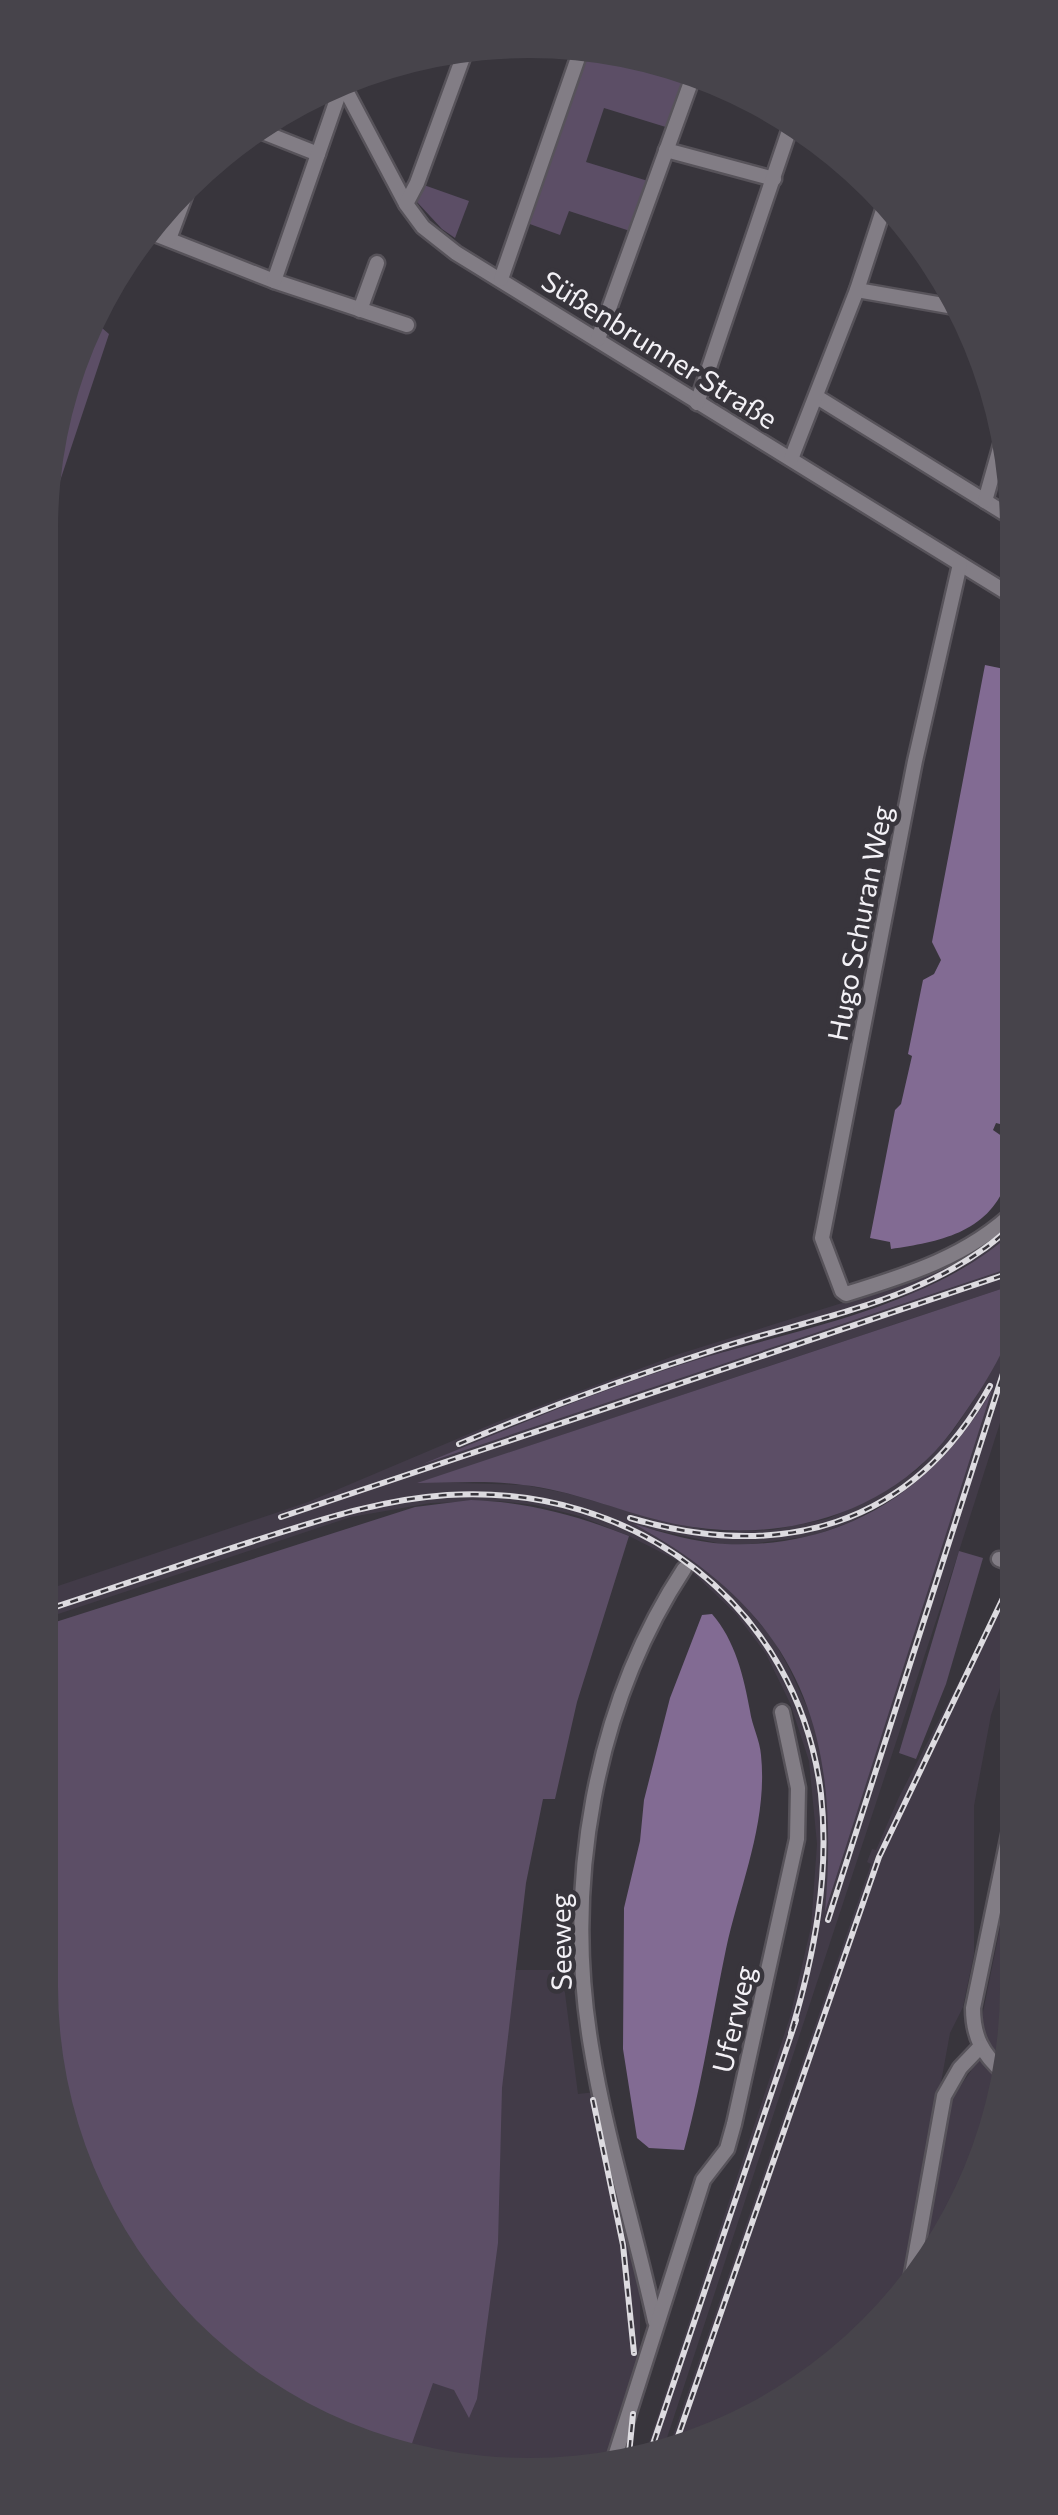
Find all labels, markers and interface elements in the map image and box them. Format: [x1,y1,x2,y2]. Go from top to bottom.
street label: Süßenbrunner Straße [536,263,784,435]
street label: Hugo Schuran Weg [820,802,898,1044]
street label: Seeweg [542,1893,578,1991]
street label: Uferweg [704,1962,762,2076]

